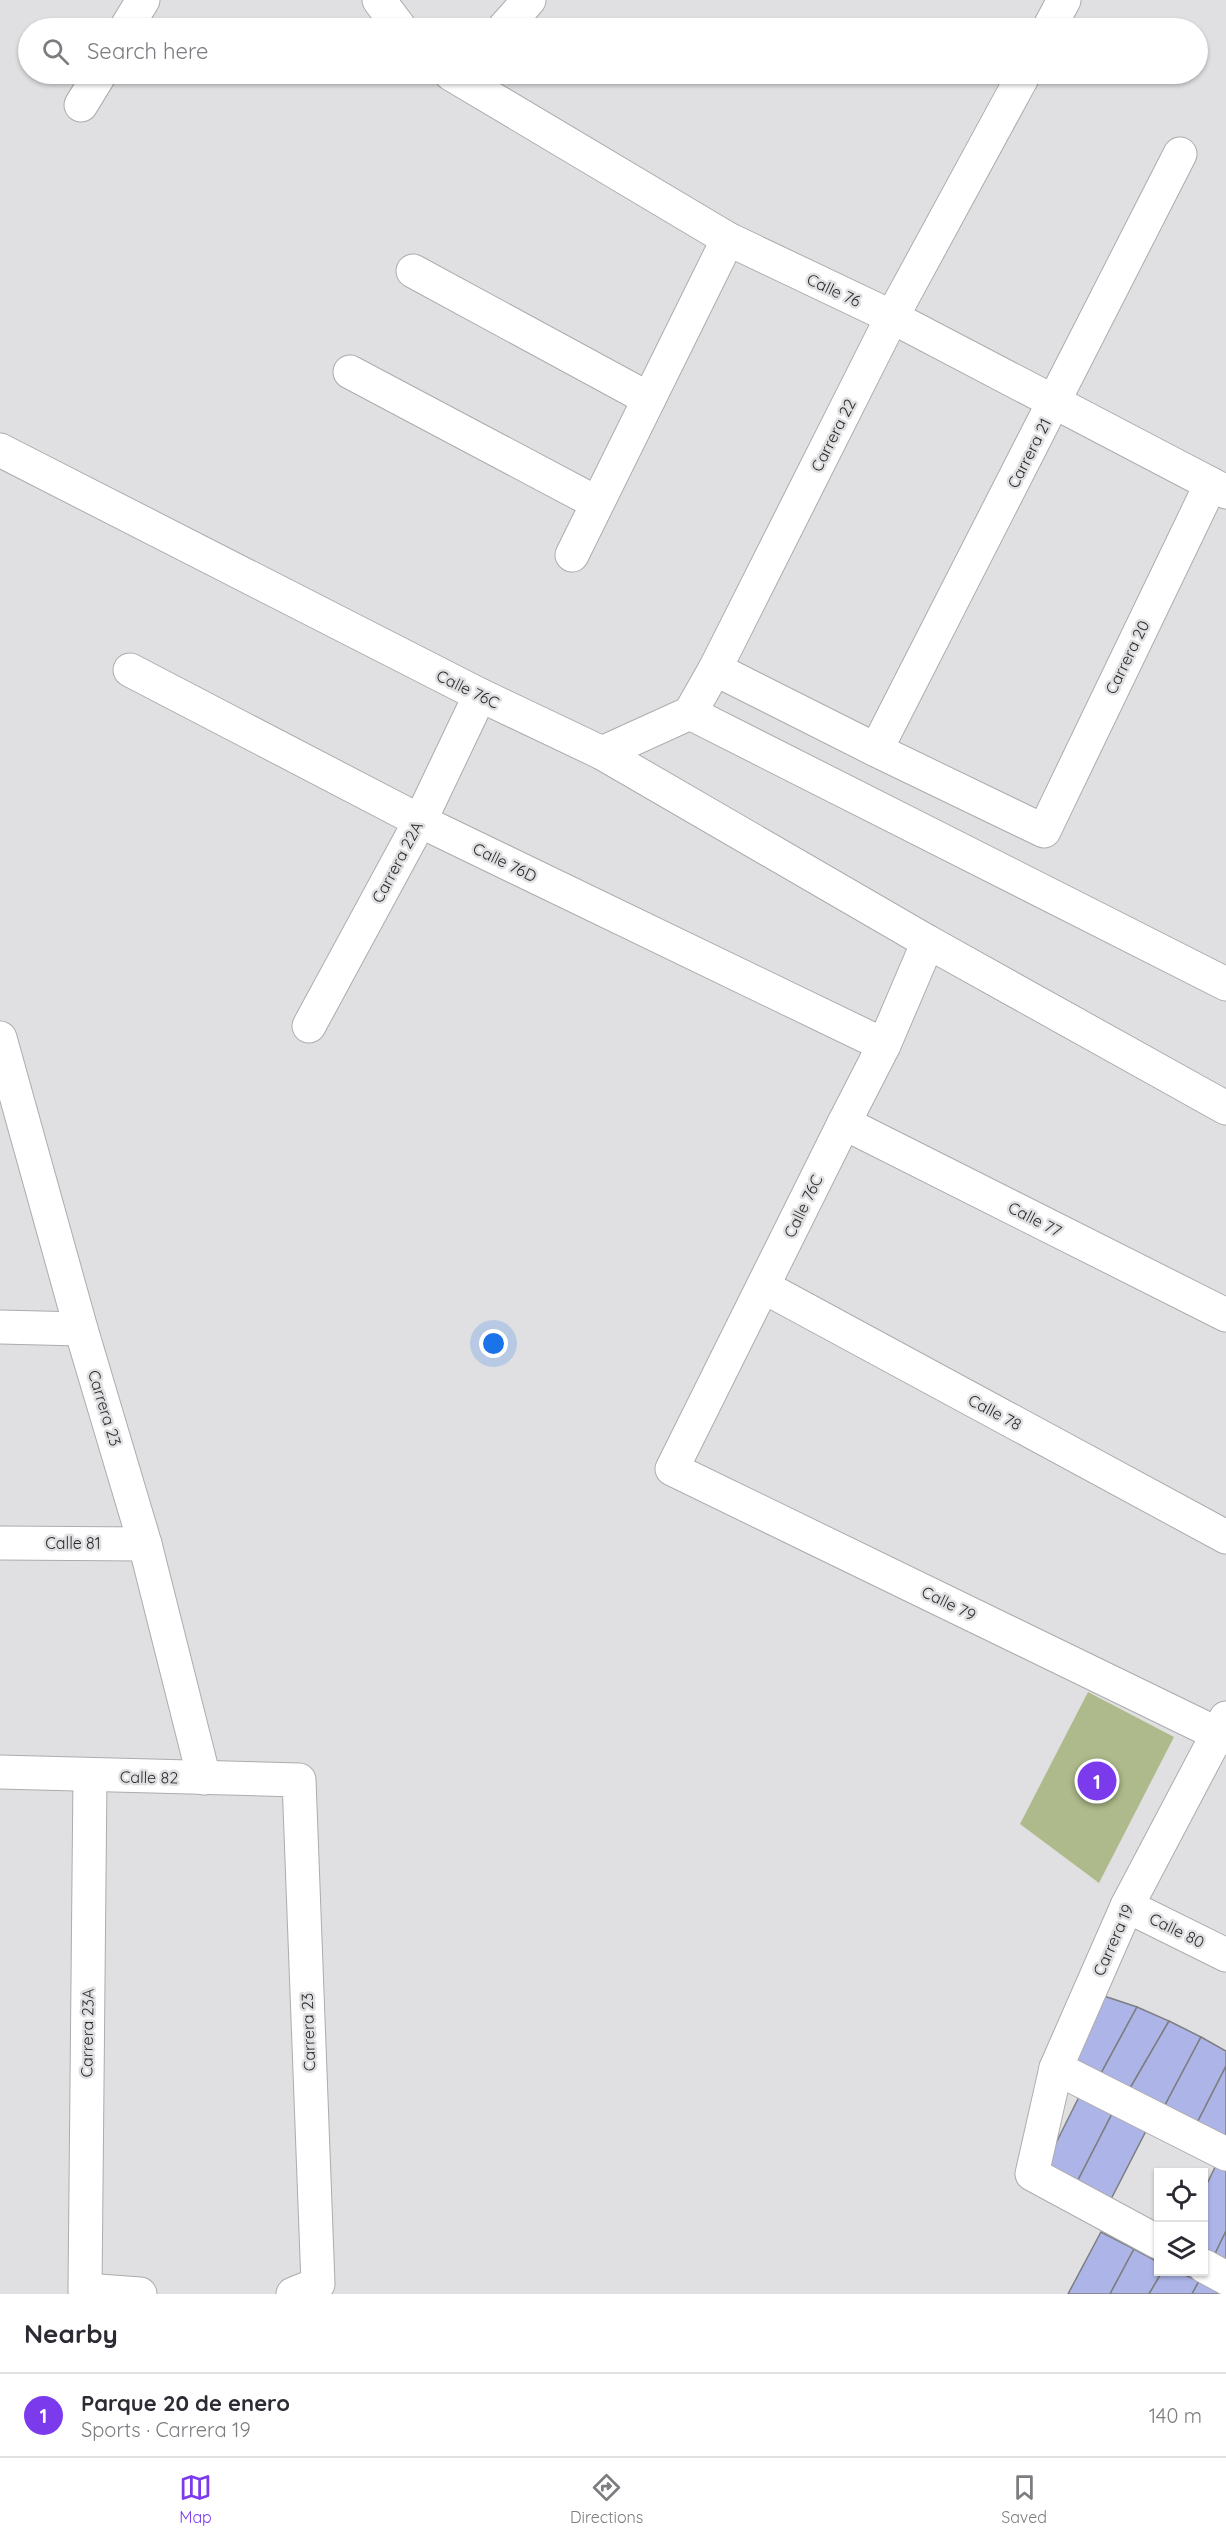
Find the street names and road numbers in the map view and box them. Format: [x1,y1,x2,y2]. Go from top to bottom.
street label: Calle 76 [804,269,864,311]
street label: Carrera 22 [806,395,860,475]
street label: Carrera 21 [1003,415,1055,491]
street label: Carrera 20 [1101,617,1153,697]
street label: Calle 76C [433,665,503,713]
street label: Carrera 22A [367,818,427,906]
street label: Calle 76D [470,838,540,886]
street label: Calle 76C [779,1171,827,1241]
street label: Calle 77 [1005,1197,1065,1241]
street label: Carrera 23 [84,1368,126,1448]
street label: Calle 78 [965,1390,1025,1434]
street label: Calle 81 [45,1533,101,1553]
street label: Calle 79 [919,1581,979,1625]
street label: Calle 82 [120,1766,178,1788]
street label: Carrera 19 [1088,1901,1138,1979]
street label: Calle 80 [1146,1908,1208,1952]
street label: Carrera 23A [76,1988,98,2078]
street label: Carrera 23 [297,1992,319,2072]

